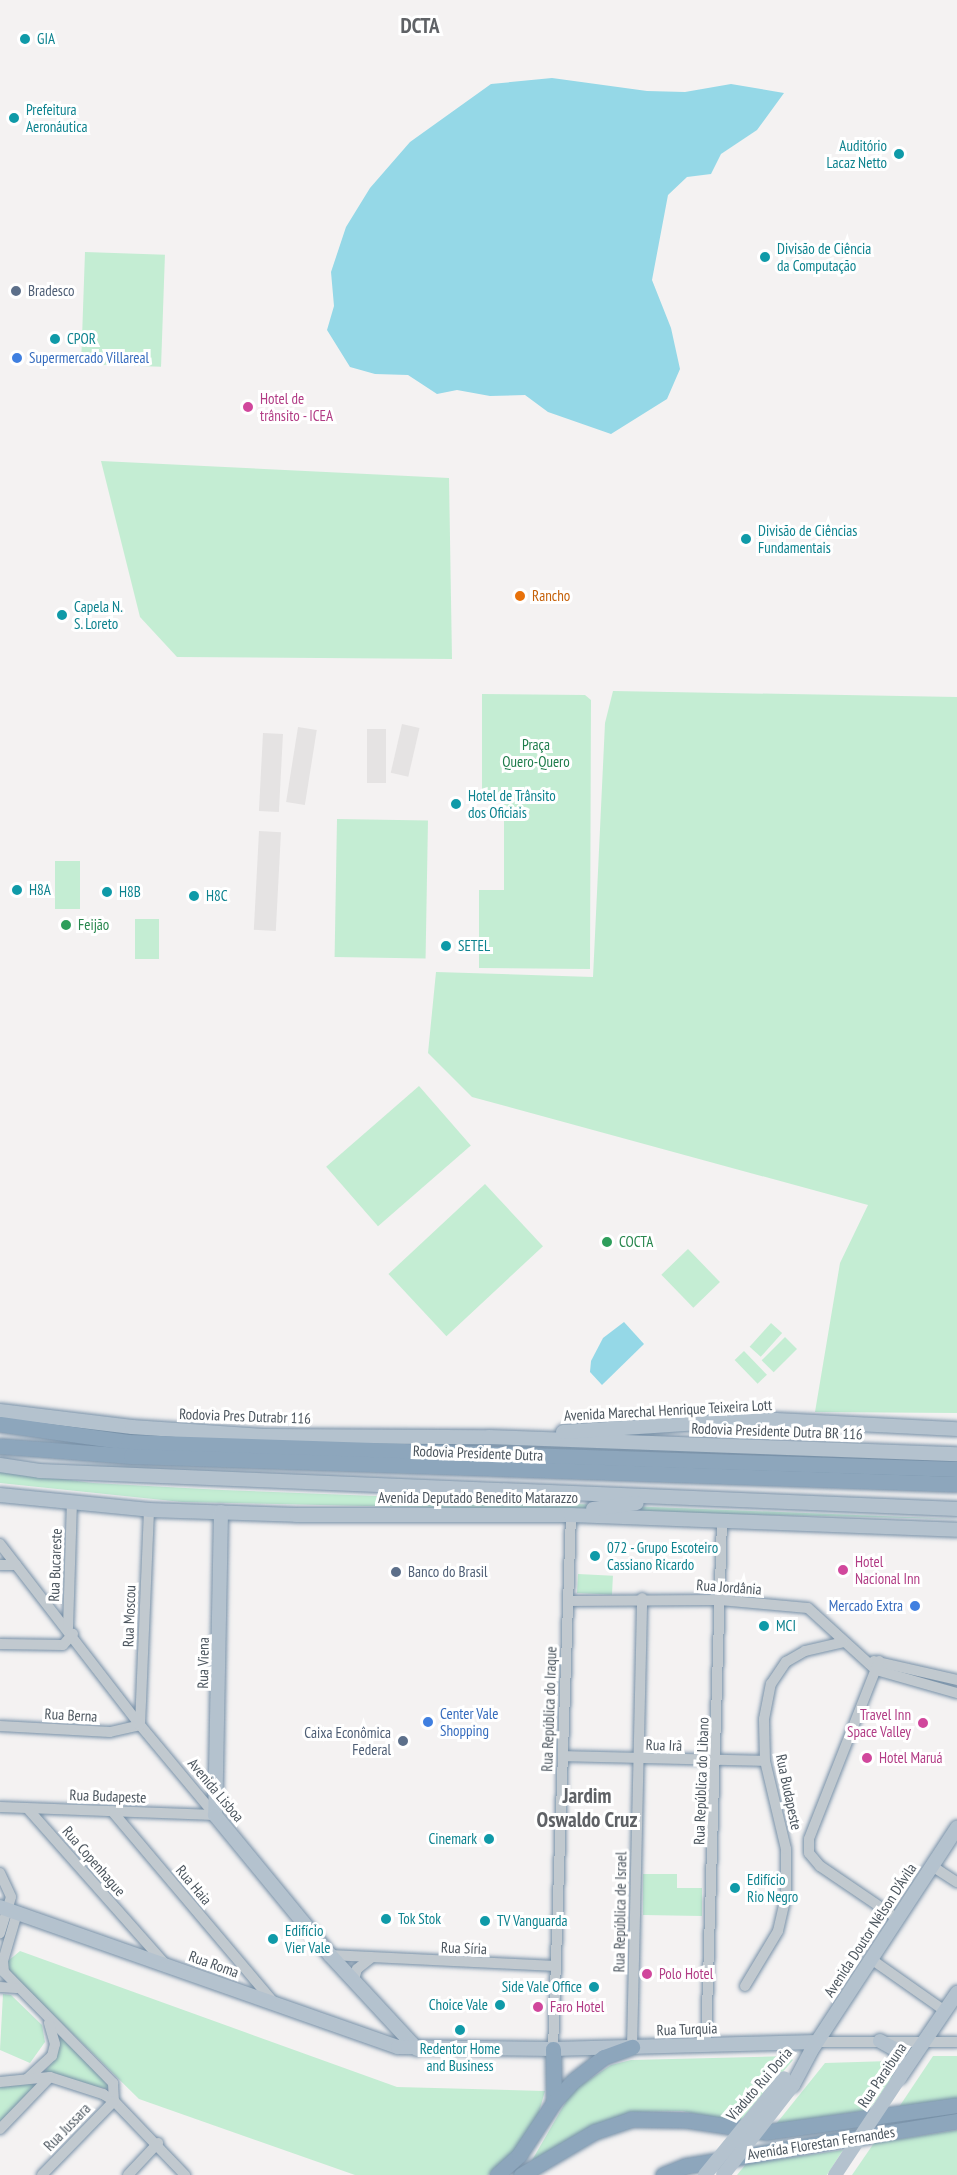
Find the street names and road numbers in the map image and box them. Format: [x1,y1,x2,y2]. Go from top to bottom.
street label: Avenida Marechal Henrique Teixeira Lott [563,1396,773,1424]
street label: Rodovia Pres Dutrabr 116 [179,1405,311,1427]
street label: Rodovia Presidente Dutra BR 116 [691,1419,863,1443]
street label: Rodovia Presidente Dutra [413,1442,543,1464]
street label: Avenida Deputado Benedito Matarazzo [378,1489,578,1507]
street label: Rua Bucareste [45,1528,65,1602]
street label: Rua Jordânia [696,1576,762,1598]
street label: Rua Moscou [119,1585,139,1647]
street label: Rua Viena [194,1637,212,1689]
street label: Rua República do Iraque [538,1646,560,1772]
street label: Rua Berna [44,1705,98,1725]
street label: Rua República do Libano [690,1717,712,1845]
street label: Rua Irã [645,1735,683,1755]
street label: Rua Budapeste [772,1752,806,1832]
street label: Avenida Lisboa [184,1754,248,1826]
street label: Rua Budapeste [69,1786,147,1806]
street label: Rua Copenhague [59,1822,129,1900]
street label: Rua República de Israel [610,1851,630,1973]
street label: Avenida Doutor Nélson D'Ávila [820,1860,920,2000]
street label: Rua Haia [172,1862,216,1908]
street label: Rua Síria [441,1938,487,1958]
street label: Rua Roma [187,1947,241,1981]
street label: Rua Turquia [656,2019,718,2039]
street label: Rua Paraibuna [854,2039,910,2111]
street label: Viaduto Rui Doria [722,2044,796,2124]
street label: Rua Jussara [40,2099,94,2155]
street label: Avenida Florestan Fernandes [746,2122,896,2164]

